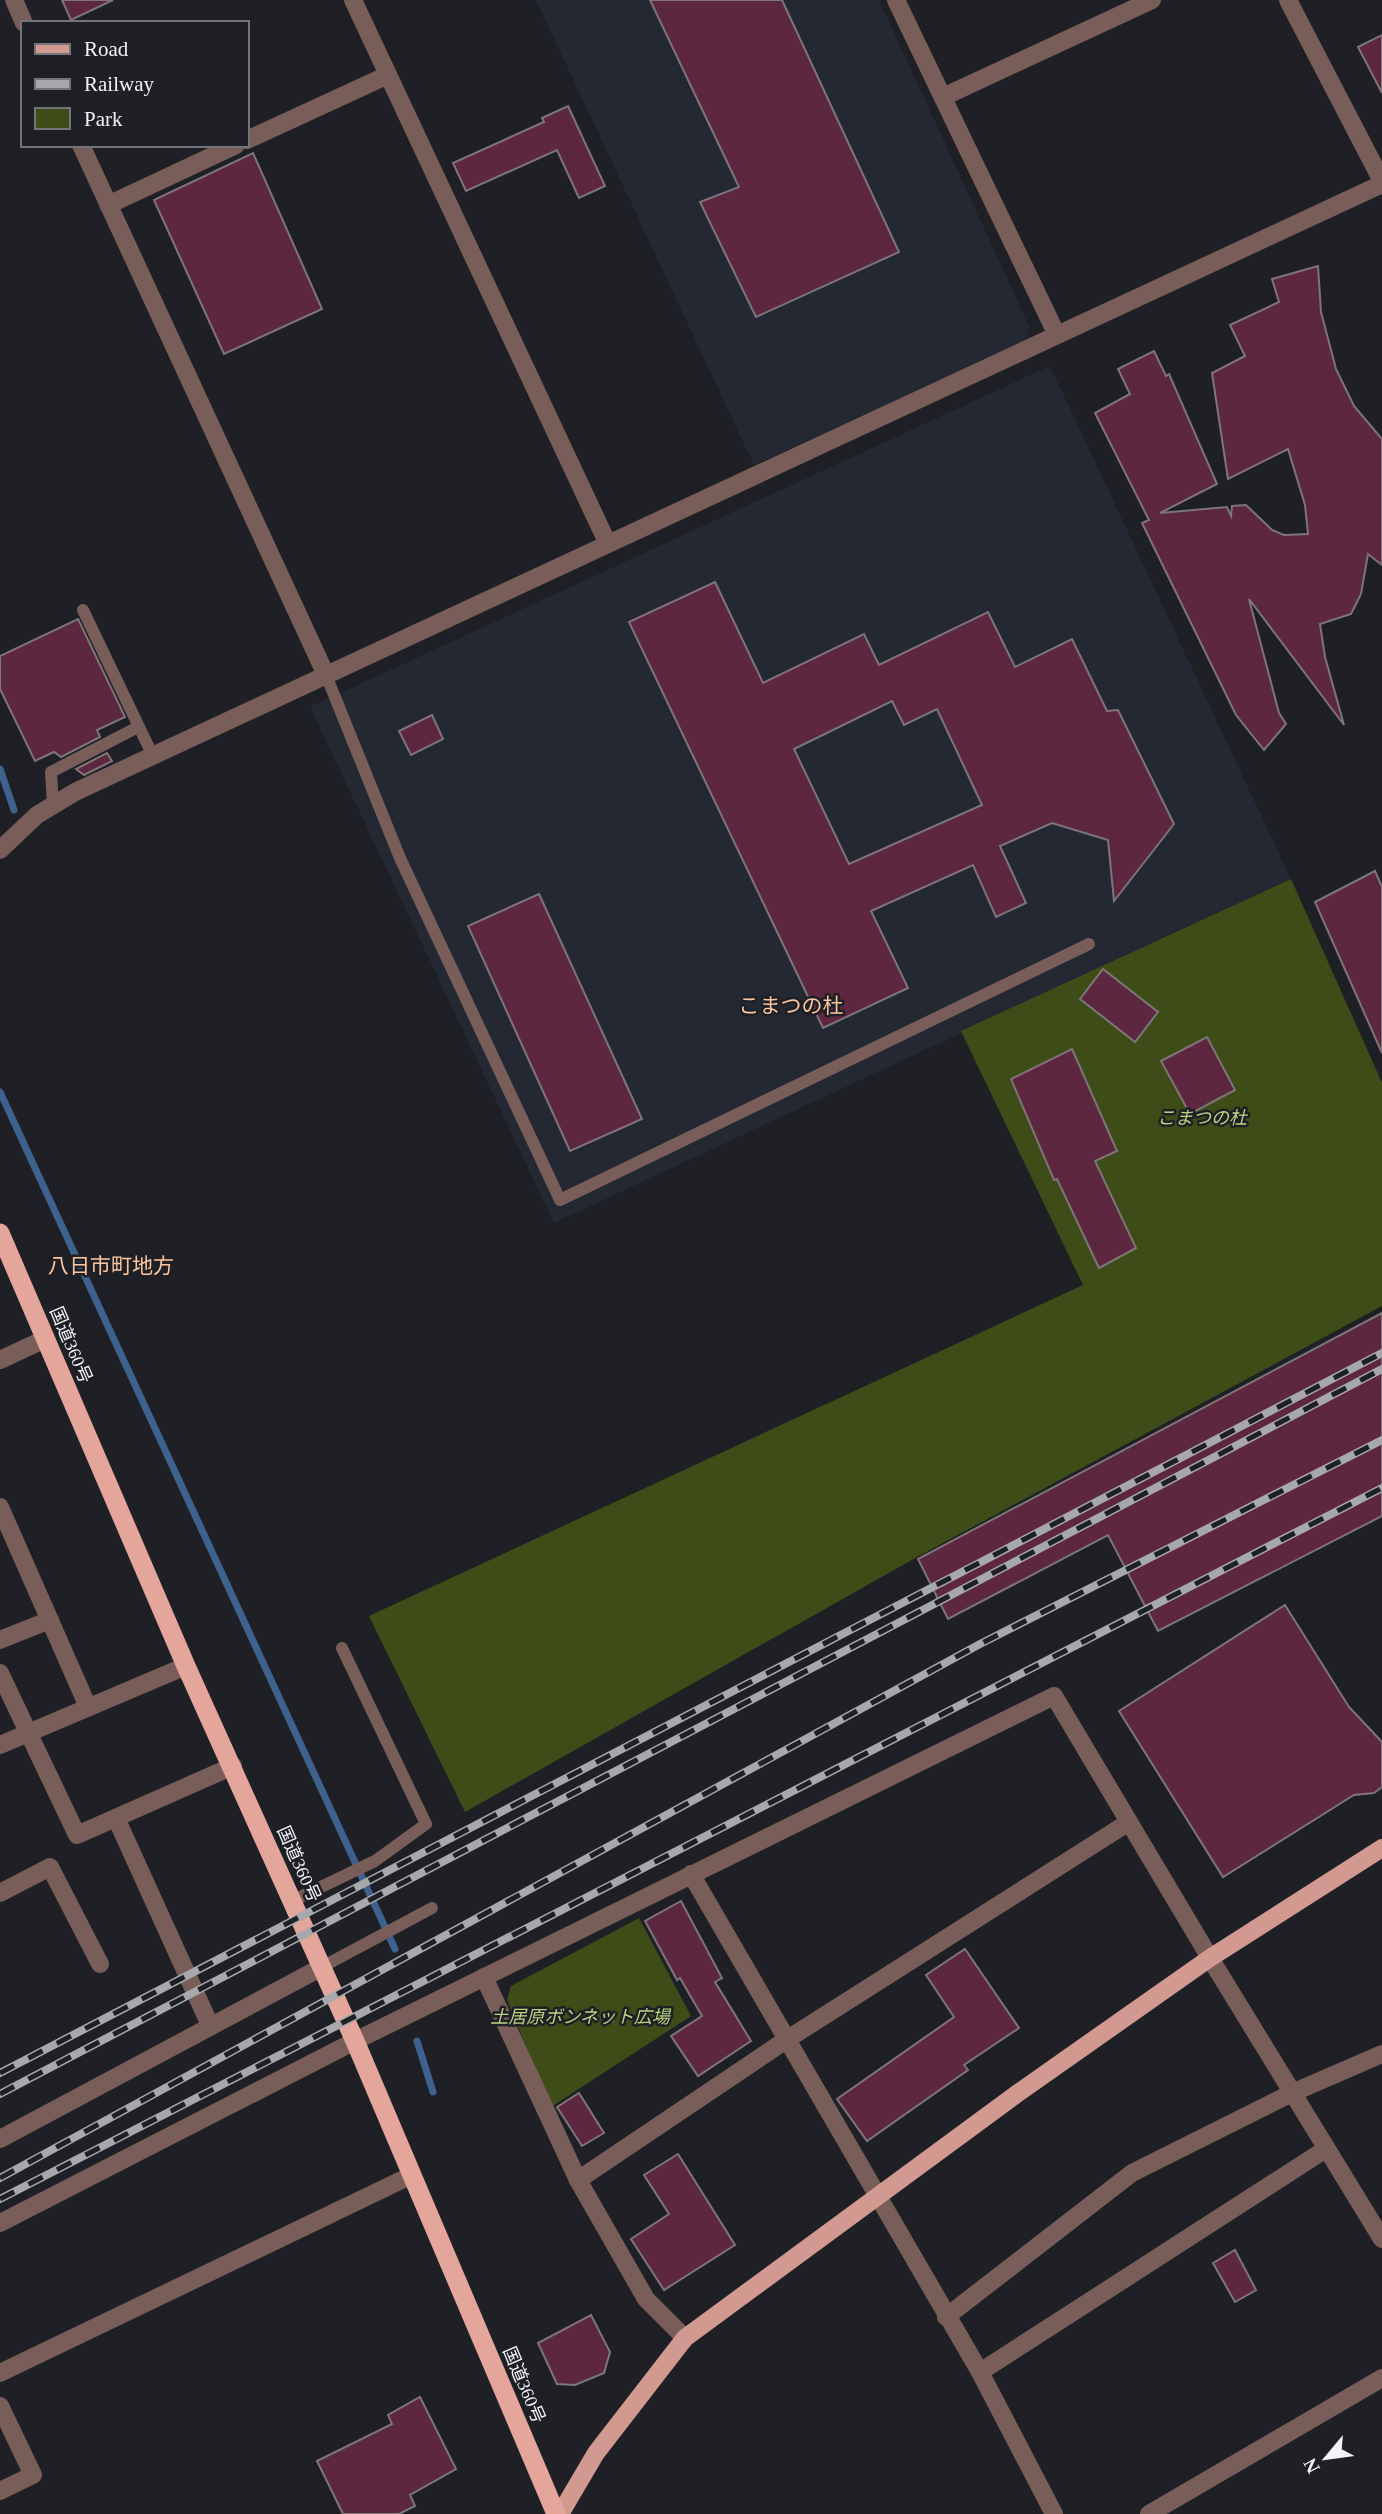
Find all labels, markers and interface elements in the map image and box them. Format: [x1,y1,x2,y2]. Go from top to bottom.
legend [21,21,248,147]
text: Road [84,37,129,61]
text: Railway [84,72,154,96]
text: Park [84,107,123,131]
district label: こまつの杜 [739,994,844,1018]
park label: こまつの杜 [1157,1108,1249,1128]
district label: 八日市町地方 [48,1254,174,1278]
street label: 国道360号 [46,1304,96,1386]
street label: 国道360号 [273,1823,325,1905]
park label: 土居原ボンネット広場 [490,2007,672,2027]
street label: 国道360号 [499,2344,549,2426]
north arrow [1291,2423,1361,2493]
text: N [1299,2455,1324,2477]

